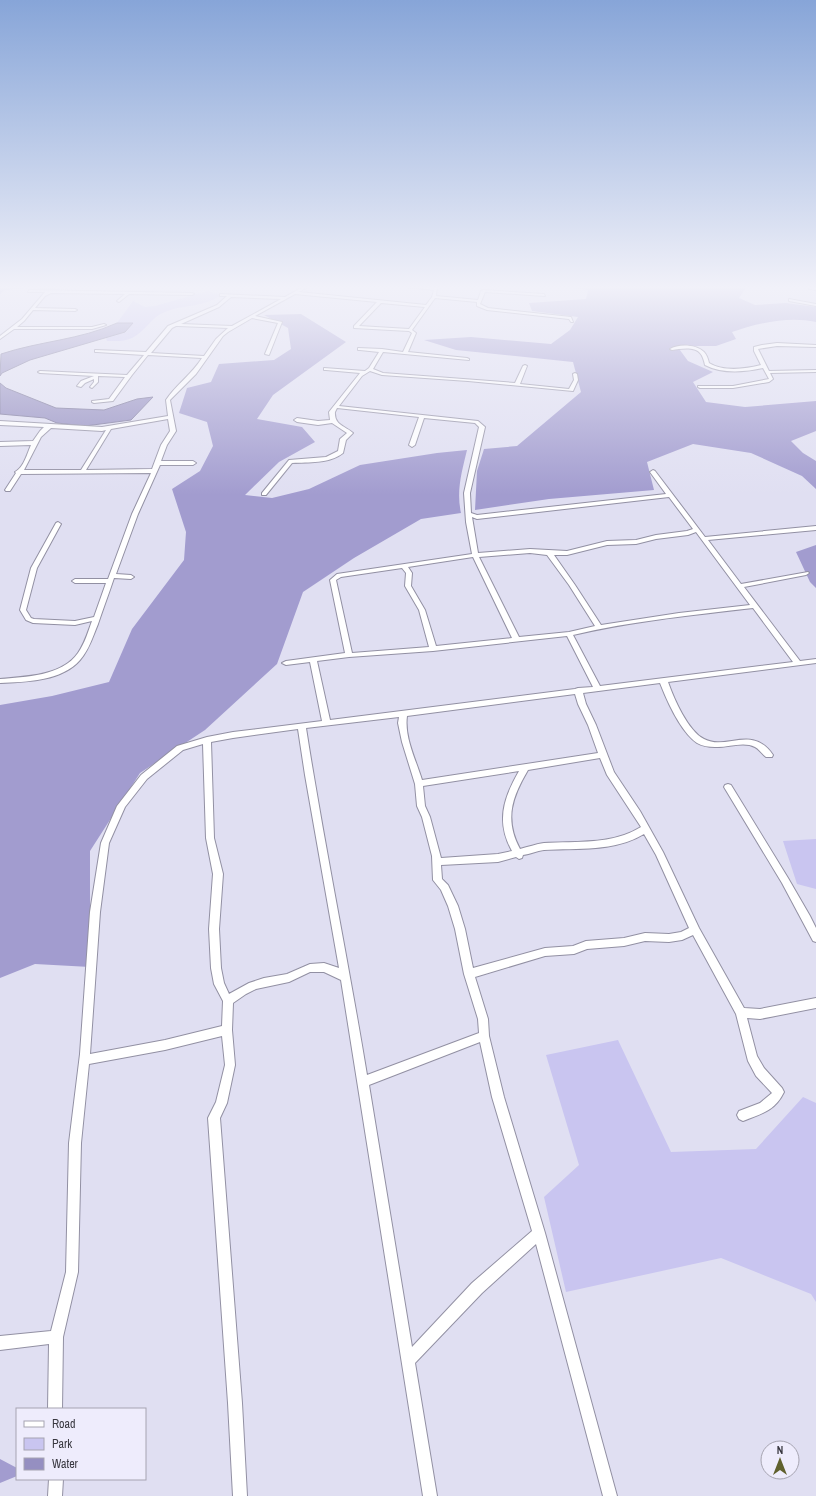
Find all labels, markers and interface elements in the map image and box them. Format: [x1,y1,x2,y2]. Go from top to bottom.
legend [16,1408,146,1480]
text: Road [52,1416,76,1432]
text: Park [52,1436,72,1452]
north arrow [760,1440,800,1480]
text: N [777,1443,783,1457]
text: Water [52,1456,79,1472]

